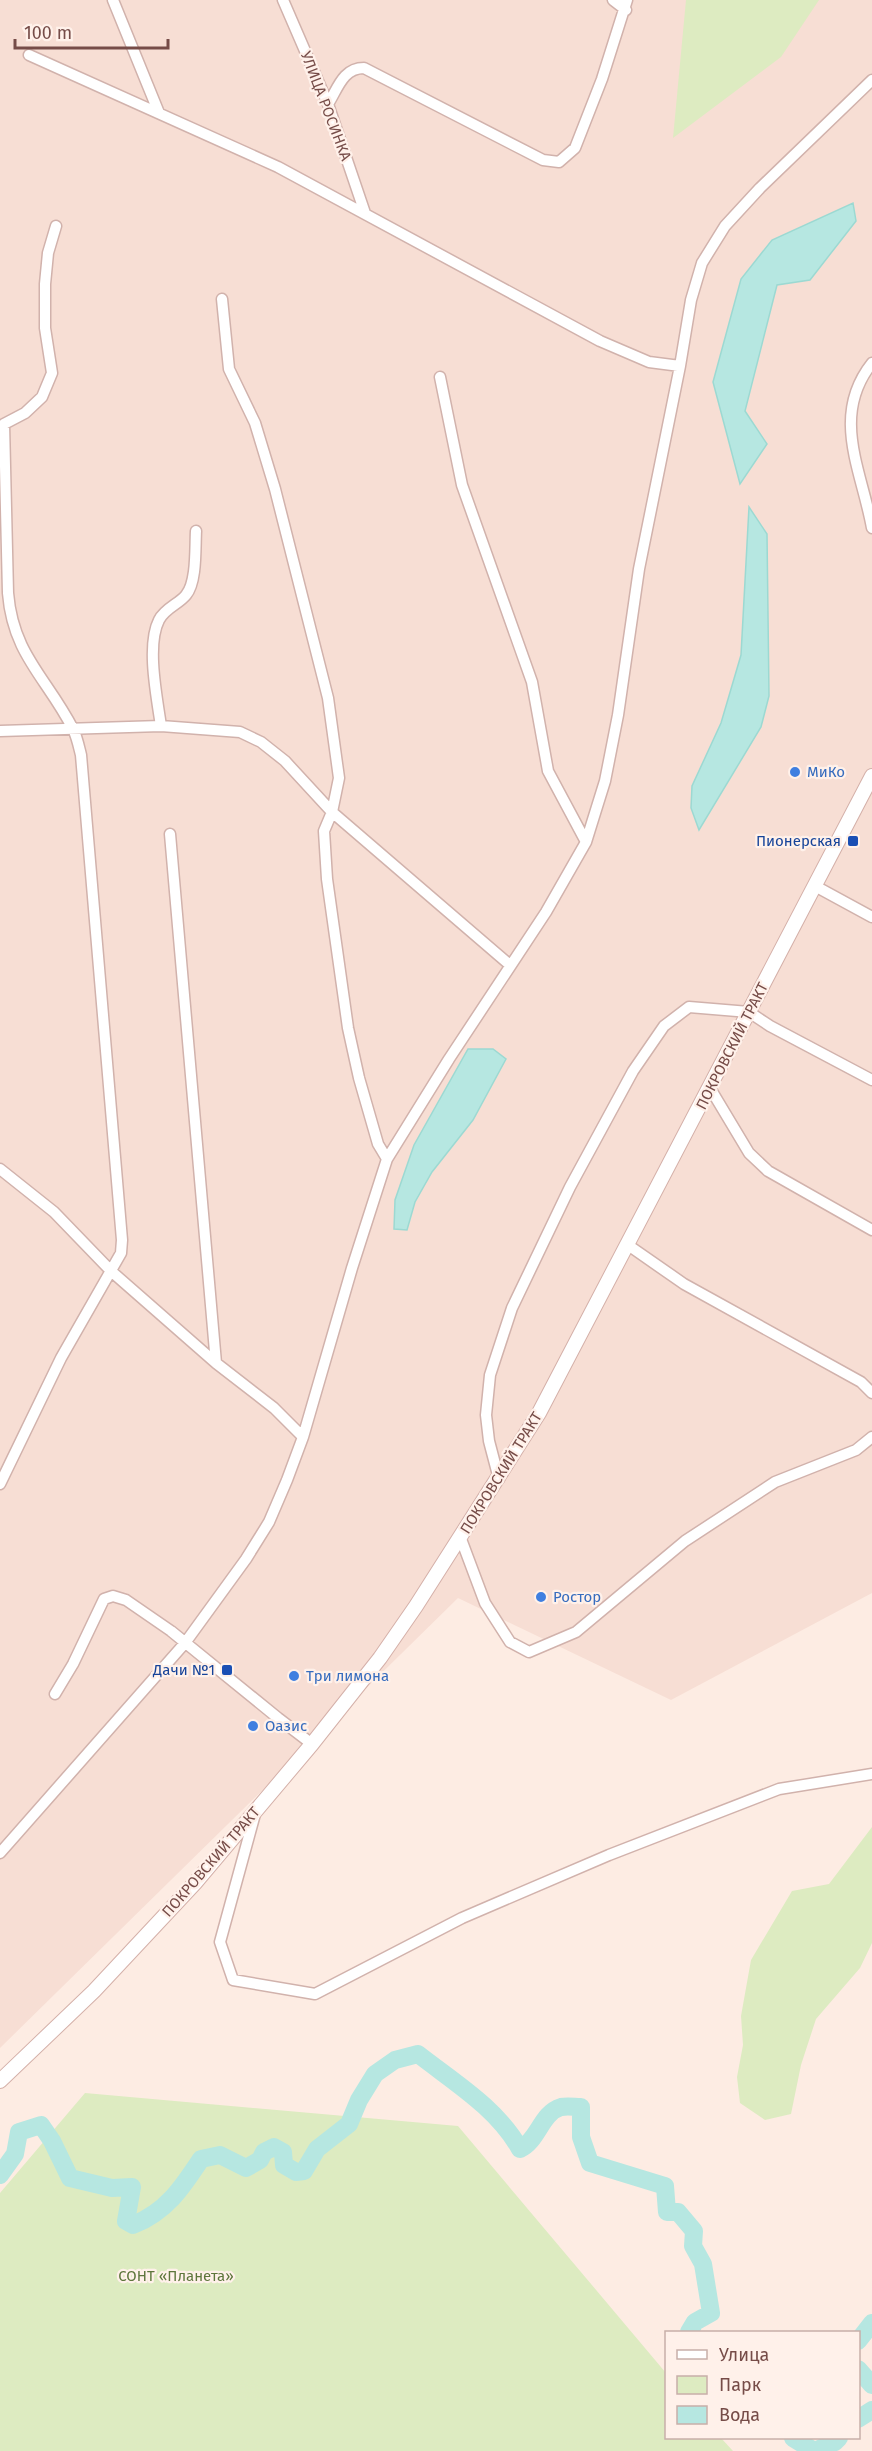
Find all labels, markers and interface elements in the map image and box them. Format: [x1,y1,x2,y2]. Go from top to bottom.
scale bar [15,12,168,50]
text: 100 m [24,22,72,44]
street label: УЛИЦА РОСИНКА [297,49,355,164]
place label: МиКо [807,763,845,781]
marker: МиКо [788,765,802,779]
place label: Пионерская [756,832,841,850]
marker: Пионерская [846,834,860,848]
street label: ПОКРОВСКИЙ ТРАКТ [692,979,772,1112]
street label: ПОКРОВСКИЙ ТРАКТ [456,1409,546,1537]
place label: Ростор [553,1588,601,1606]
marker: Ростор [534,1590,548,1604]
place label: Дачи №1 [152,1661,215,1679]
marker: Дачи №1 [220,1663,234,1677]
place label: Три лимона [306,1667,389,1685]
marker: Три лимона [287,1669,301,1683]
place label: Оазис [265,1717,307,1735]
marker: Оазис [246,1719,260,1733]
street label: ПОКРОВСКИЙ ТРАКТ [158,1803,264,1921]
park label: СОНТ «Планета» [118,2267,234,2285]
legend [665,2331,860,2439]
text: Улица [719,2344,769,2366]
text: Парк [719,2374,762,2396]
text: Вода [719,2404,760,2426]

